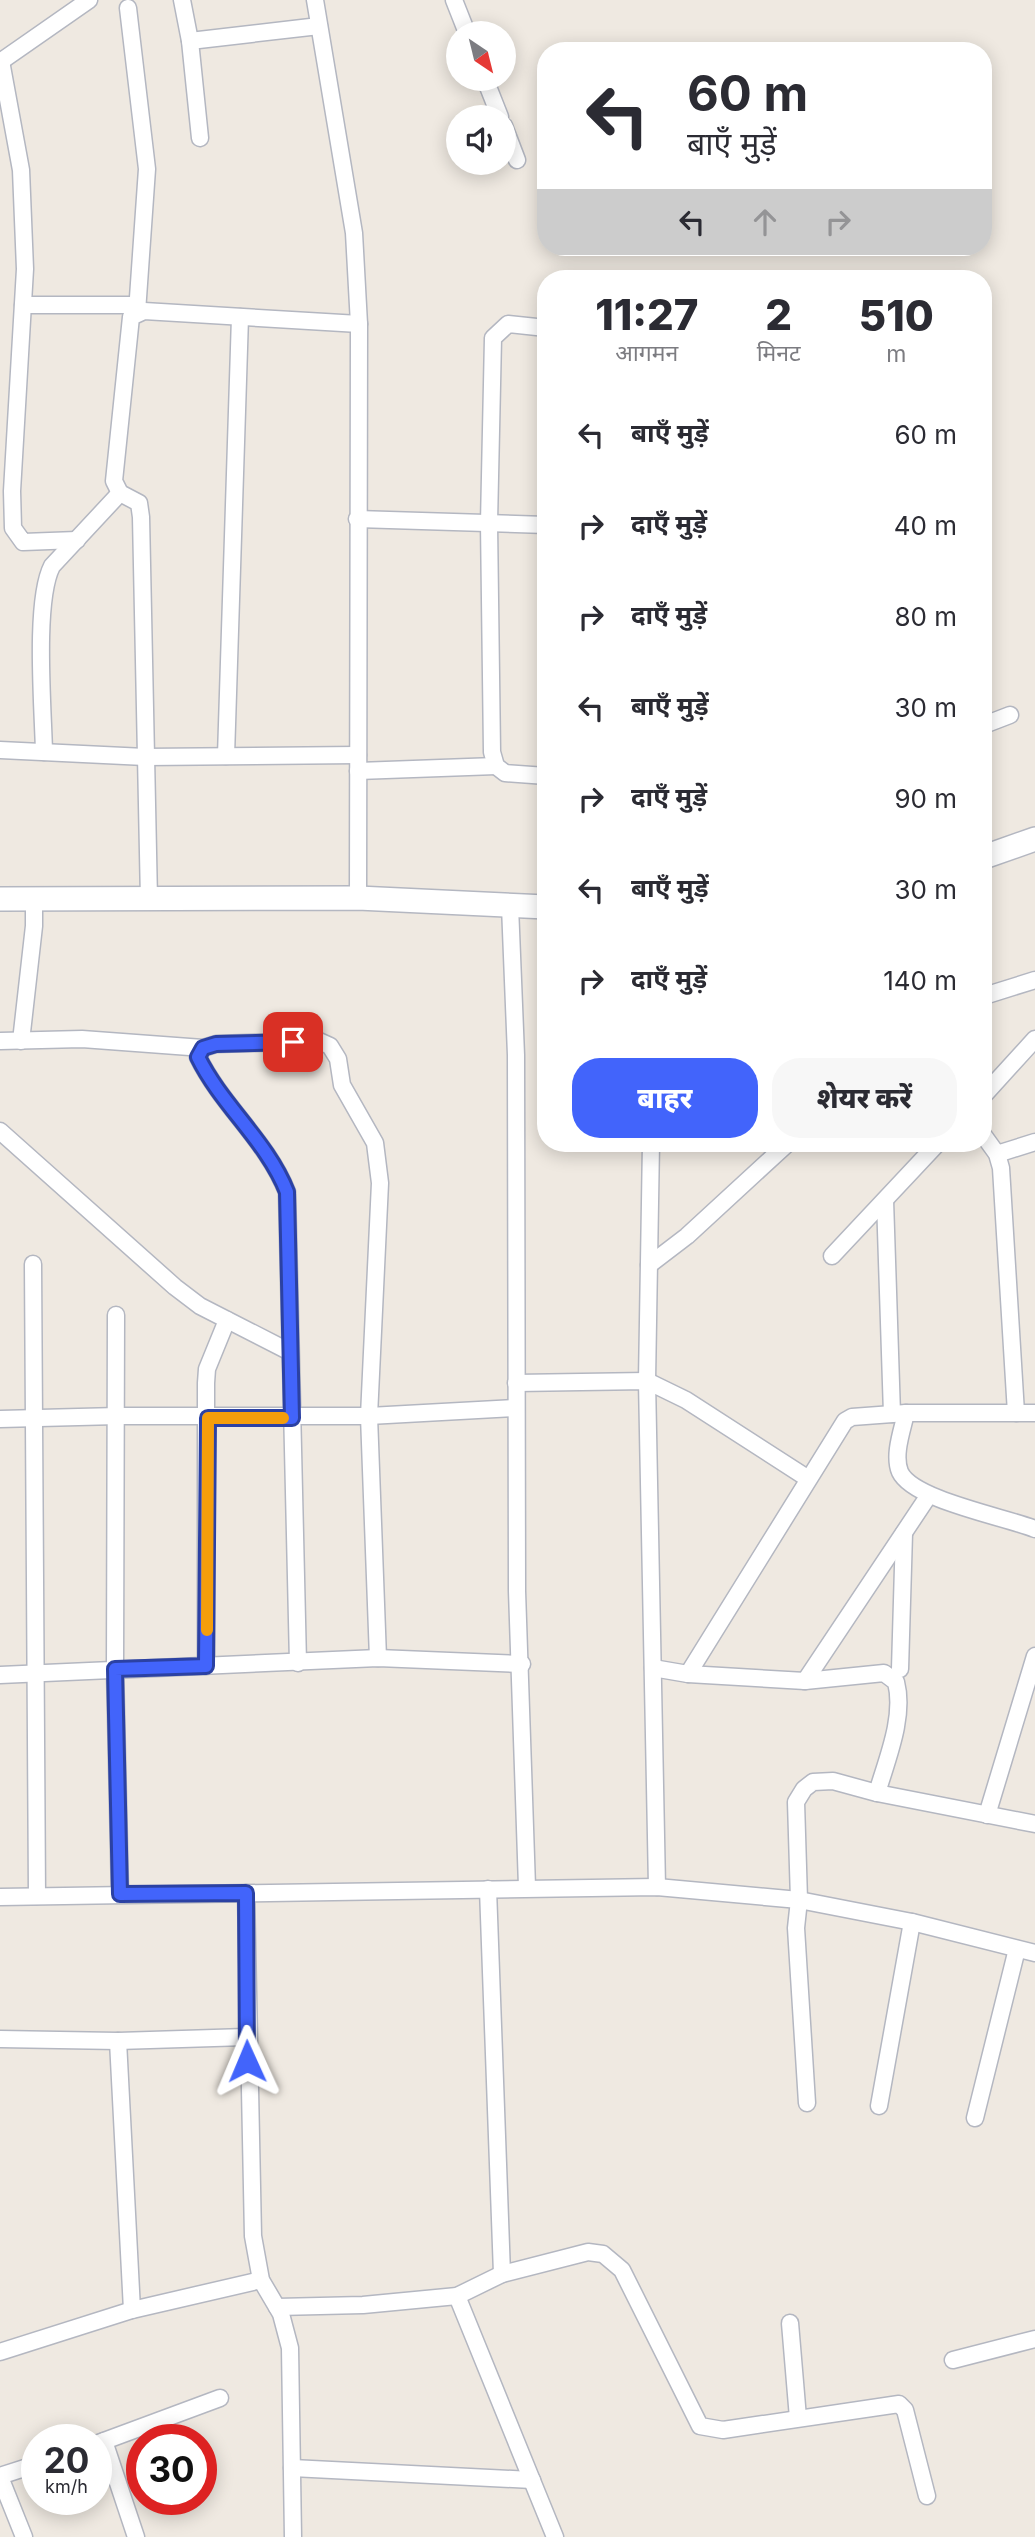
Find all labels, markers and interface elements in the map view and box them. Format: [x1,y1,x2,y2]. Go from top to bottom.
north arrow [446,21,516,91]
map controls [446,21,516,175]
text: 60 m [687,64,808,123]
icon: left [572,70,663,161]
button: sound [446,105,516,175]
text: बाएँ मुड़ें [687,124,777,163]
icon: left [673,203,711,241]
icon: ahead [746,203,784,241]
icon: right [819,203,857,241]
text: 11:27 [595,289,699,340]
text: 2 [765,289,792,340]
text: 510 [859,290,934,341]
text: आगमन [615,339,678,367]
text: मिनट [757,339,801,367]
text: m [886,340,906,368]
icon: left [572,416,610,454]
text: बाएँ मुड़ें [631,417,708,448]
text: 60 m [894,419,957,450]
icon: right [572,507,610,545]
text: दाएँ मुड़ें [631,508,707,539]
text: 40 m [894,510,957,541]
icon: right [572,598,610,636]
text: दाएँ मुड़ें [631,599,707,630]
text: 80 m [894,601,957,632]
icon: left [572,689,610,727]
text: बाएँ मुड़ें [631,690,708,721]
text: 30 m [894,692,957,723]
icon: right [572,780,610,818]
text: दाएँ मुड़ें [631,781,707,812]
text: 90 m [894,783,957,814]
icon: left [572,871,610,909]
text: बाएँ मुड़ें [631,872,708,903]
text: 30 m [894,874,957,905]
icon: right [572,962,610,1000]
text: दाएँ मुड़ें [631,963,707,994]
text: 140 m [883,965,957,996]
pin [263,1012,323,1072]
icon: arrive [274,1023,312,1061]
button: बाहर [572,1058,758,1138]
button: शेयर करें [772,1058,957,1138]
position arrow [210,2024,284,2098]
speed limit sign: 30 [126,2424,217,2515]
text: 20 [44,2439,89,2481]
text: km/h [45,2476,88,2497]

